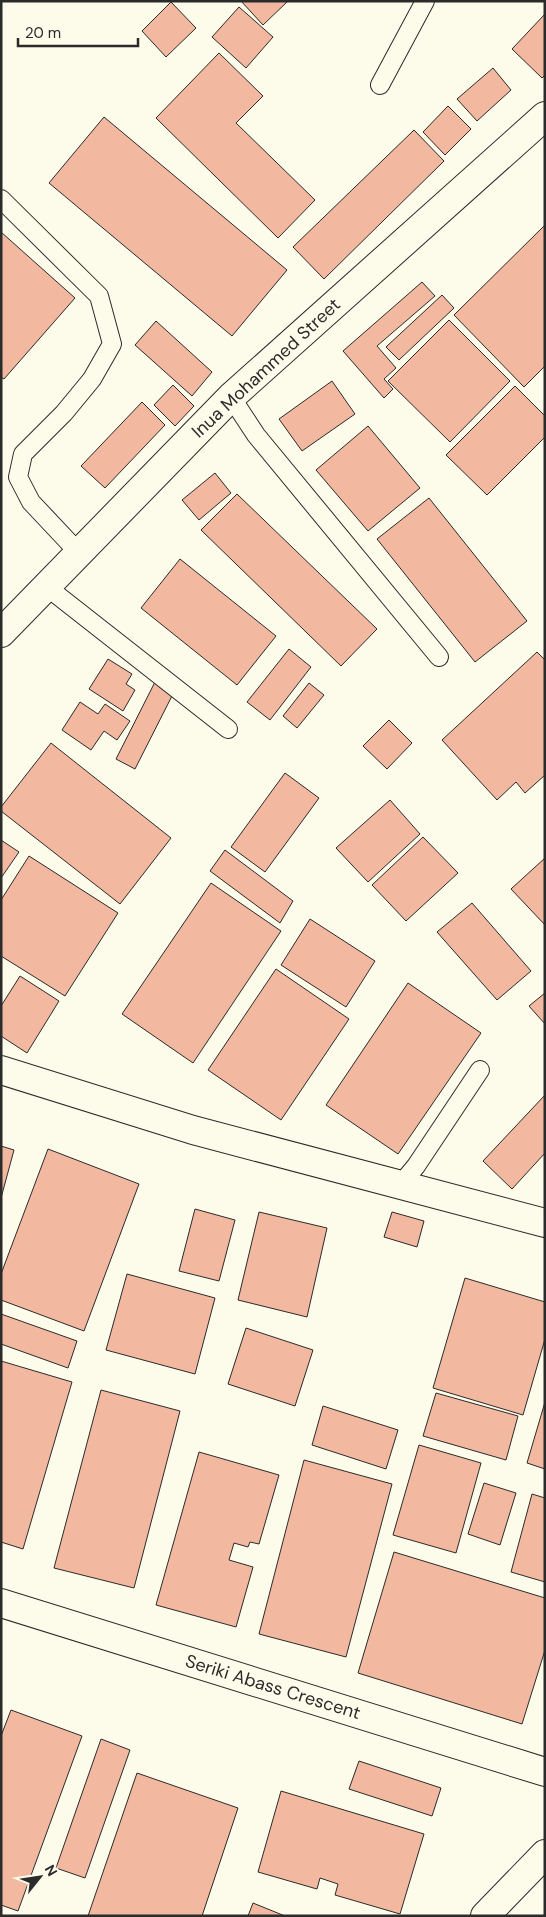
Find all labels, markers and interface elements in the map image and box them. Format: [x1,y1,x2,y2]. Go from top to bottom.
scale bar [18,15,138,47]
text: 20 m [25,23,61,43]
street label: Inua Mohammed Street [187,293,345,443]
street label: Seriki Abass Crescent [182,1649,364,1725]
north arrow [15,1852,65,1902]
text: N [41,1862,62,1879]

